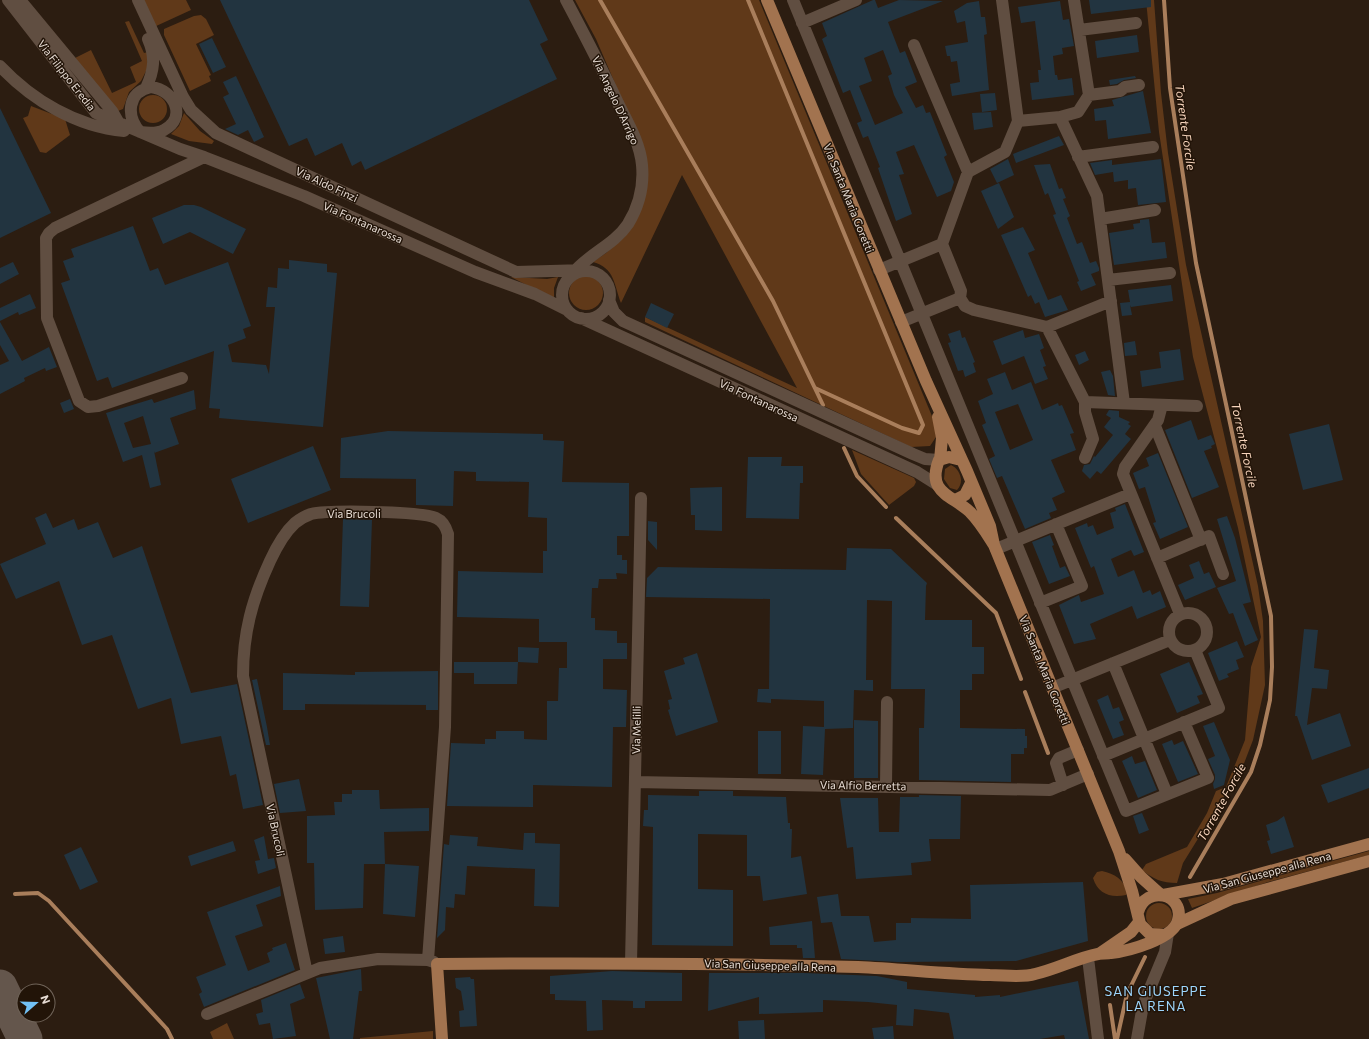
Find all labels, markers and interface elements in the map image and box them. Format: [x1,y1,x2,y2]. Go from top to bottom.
street label: Via Filippo Eredia [35,37,99,113]
street label: Via Angelo D'Arrigo [590,53,642,147]
water label: Torrente Forcile [1173,83,1199,172]
street label: Via Santa Maria Goretti [821,141,877,255]
street label: Via Aldo Finzi [294,164,360,204]
street label: Via Fontanarossa [321,199,405,245]
street label: Via Fontanarossa [717,376,801,424]
water label: Torrente Forcile [1229,401,1261,490]
street label: Via Brucoli [327,507,381,520]
street label: Via Santa Maria Goretti [1017,613,1073,727]
street label: Via Melilli [629,705,643,754]
water label: Torrente Forcile [1194,760,1248,843]
street label: Via Alfio Berretta [820,778,906,792]
street label: Via Brucoli [264,802,288,858]
street label: Via San Giuseppe alla Rena [1202,849,1332,895]
street label: Via San Giuseppe alla Rena [704,956,836,974]
north arrow [16,983,56,1023]
district label: SAN GIUSEPPE LA RENA [1105,983,1207,1014]
text: N [38,993,53,1006]

